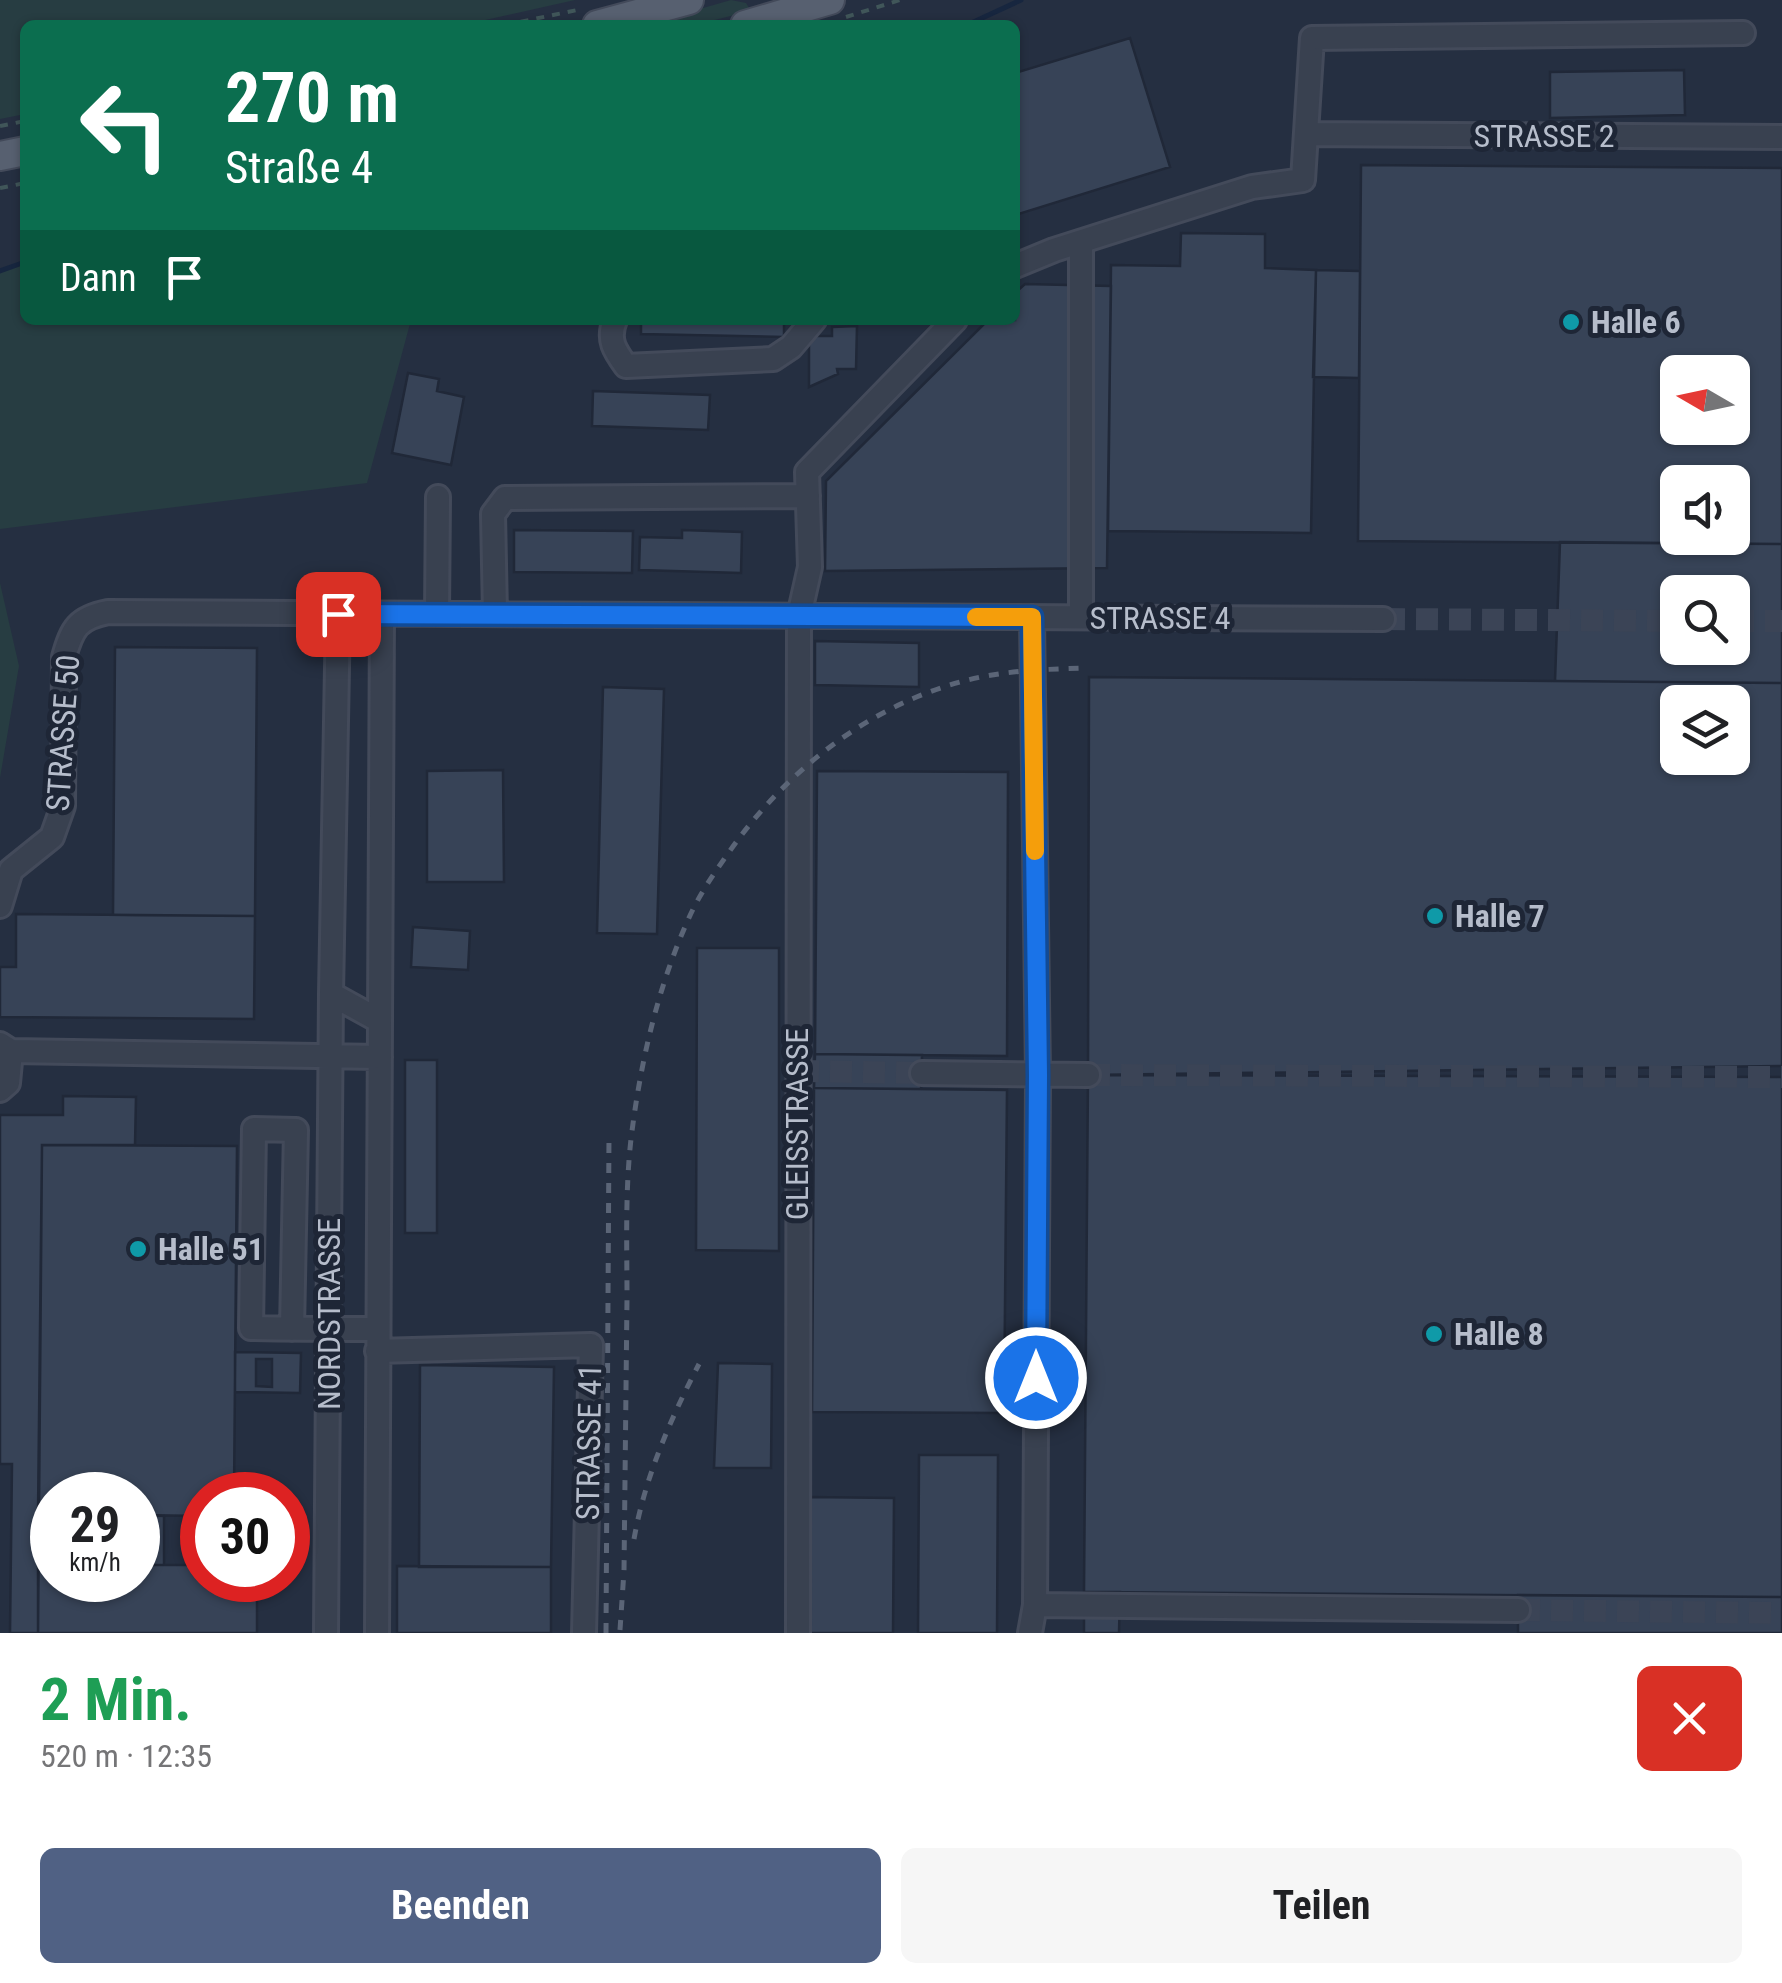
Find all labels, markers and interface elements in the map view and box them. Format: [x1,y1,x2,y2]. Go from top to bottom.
text: 270 m [225,57,399,139]
icon: left [60,60,190,190]
street label: STRASSE 2 [1474,117,1614,155]
text: Straße 4 [225,141,373,194]
icon: arrive [157,250,212,305]
text: Dann [60,256,137,300]
place label: Halle 6 [1591,303,1681,341]
marker: Halle 6 [1560,311,1582,333]
north arrow [1660,355,1750,445]
map controls [1660,355,1750,775]
button: sound [1660,465,1750,555]
pin [296,572,381,657]
button: search [1660,575,1750,665]
icon: arrive [311,587,366,642]
street label: STRASSE 4 [1090,599,1230,637]
street label: STRASSE 50 [39,654,87,812]
button: layers [1660,685,1750,775]
place label: Halle 7 [1455,897,1545,935]
marker: Halle 7 [1424,905,1446,927]
street label: GLEISSTRASSE [778,1028,816,1220]
street label: NORDSTRASSE [310,1218,348,1410]
place label: Halle 51 [158,1230,264,1268]
marker: Halle 51 [127,1238,149,1260]
place label: Halle 8 [1454,1315,1544,1353]
marker: Halle 8 [1423,1323,1445,1345]
position arrow [984,1326,1088,1430]
street label: STRASSE 41 [569,1363,609,1521]
speed limit sign: 30 [180,1472,310,1602]
text: 29 [70,1496,120,1554]
text: km/h [69,1548,121,1577]
text: 2 Min. [40,1664,192,1735]
button: close [1637,1666,1742,1771]
text: 520 m · 12:35 [40,1737,212,1775]
button: Beenden [40,1848,881,1963]
button: Teilen [901,1848,1742,1963]

